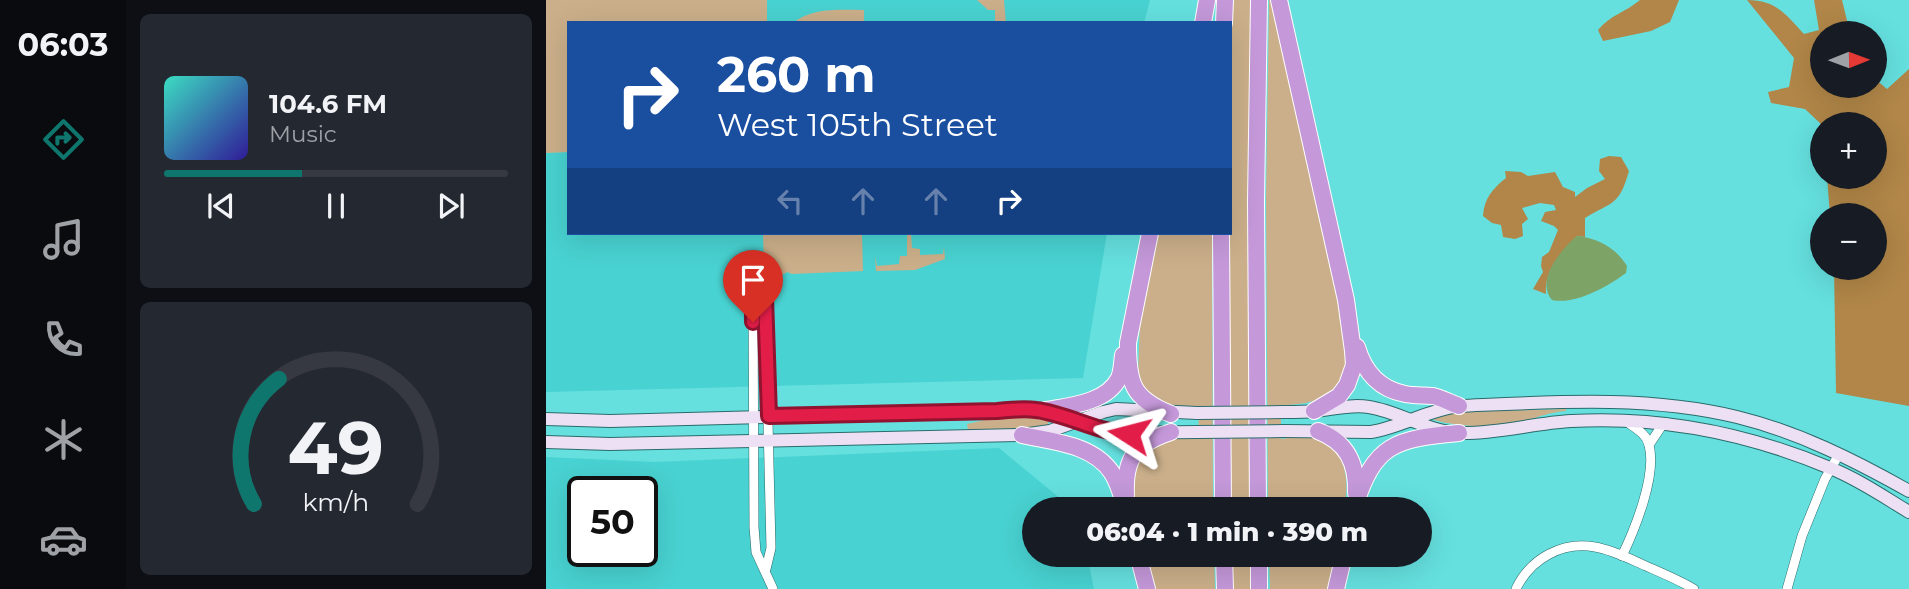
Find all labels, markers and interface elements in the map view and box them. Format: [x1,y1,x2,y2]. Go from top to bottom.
north arrow [1810,21,1886,98]
map controls [1810,21,1887,280]
text: 06:03 [18,25,108,64]
text: 260 m [717,45,876,104]
icon: right [602,49,693,140]
text: 104.6 FM [269,88,387,120]
text: West 105th Street [717,105,998,144]
button: + [1810,112,1887,189]
icon: directions [39,115,88,164]
text: Music [269,120,337,148]
icon: left [771,182,809,220]
icon: ahead [844,182,882,220]
icon: ahead [917,182,955,220]
icon: right [990,182,1028,220]
icon: previous [202,187,240,225]
icon: pause [317,187,355,225]
icon: next [432,187,470,225]
button: − [1810,203,1887,280]
icon: music [39,215,88,264]
pin [723,250,783,322]
icon: arrive [734,261,772,299]
icon: phone [39,315,88,364]
position arrow [1092,397,1166,471]
text: 49 [288,405,384,493]
icon: climate [39,415,88,464]
speed limit sign: 50 [567,476,658,567]
text: km/h [303,487,369,517]
icon: car [39,515,88,564]
text: 06:04 · 1 min · 390 m [1086,516,1368,548]

